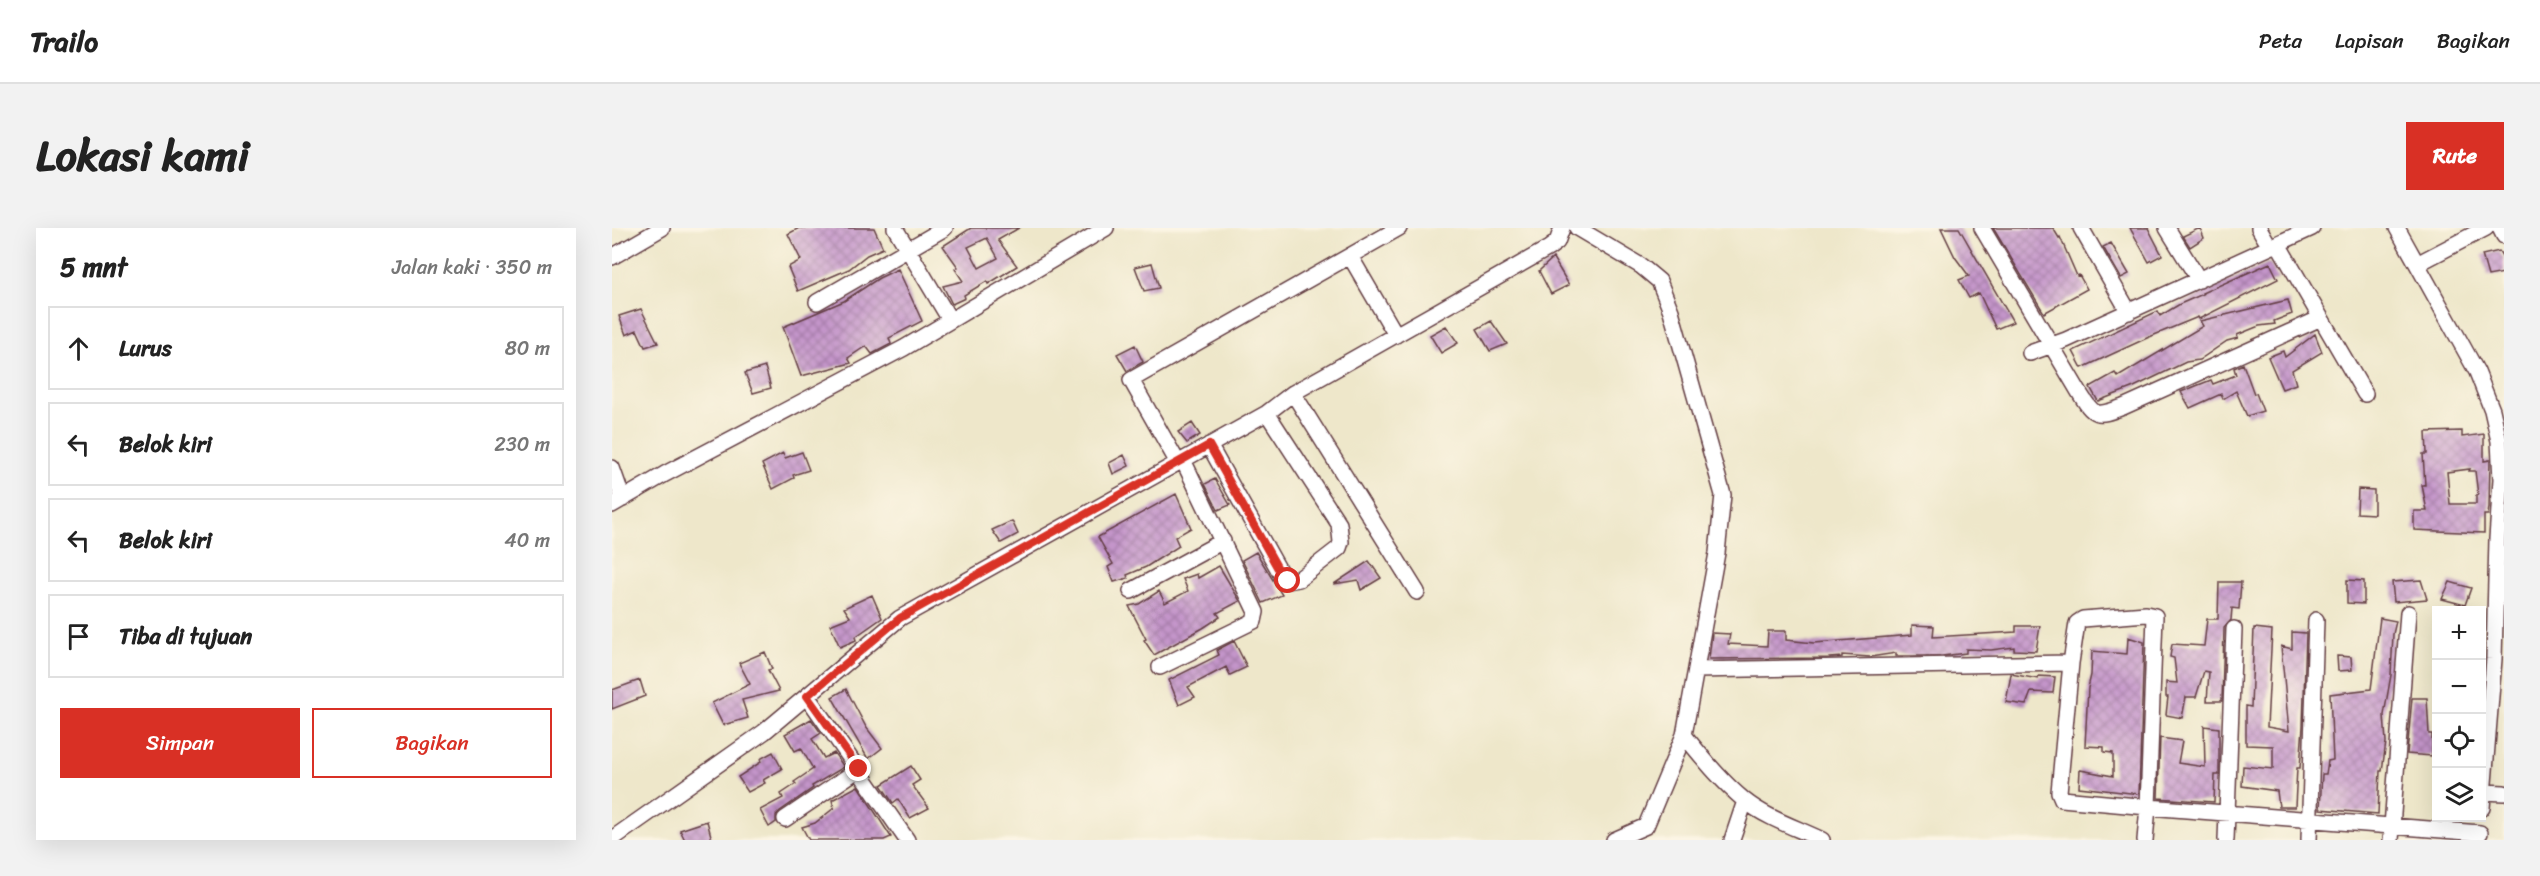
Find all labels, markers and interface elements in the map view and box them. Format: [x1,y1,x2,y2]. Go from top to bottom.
text: Trailo [30,17,98,66]
text: Peta [2259,22,2302,60]
text: Lapisan [2335,22,2404,60]
text: Bagikan [2437,22,2510,60]
text: Lokasi kami [36,119,249,193]
button: Rute [2406,122,2504,190]
text: 5 mnt [60,244,127,290]
text: Jalan kaki · 350 m [392,250,552,285]
text: Lurus [119,329,172,368]
text: 80 m [505,331,550,366]
icon: ahead [62,332,95,365]
text: Belok kiri [119,425,212,464]
text: 230 m [494,427,550,462]
icon: left [62,428,95,461]
text: Belok kiri [119,521,212,560]
text: 40 m [504,523,550,558]
icon: left [62,524,95,557]
route start [1274,567,1300,593]
map controls [2432,606,2486,822]
button: + [2432,606,2486,660]
text: Tiba di tujuan [119,617,252,656]
icon: arrive [62,620,95,653]
button: − [2432,660,2486,714]
button: Simpan [60,708,300,778]
button: Bagikan [312,708,552,778]
button: locate [2432,714,2486,768]
route end [845,755,871,781]
button: layers [2432,768,2486,822]

